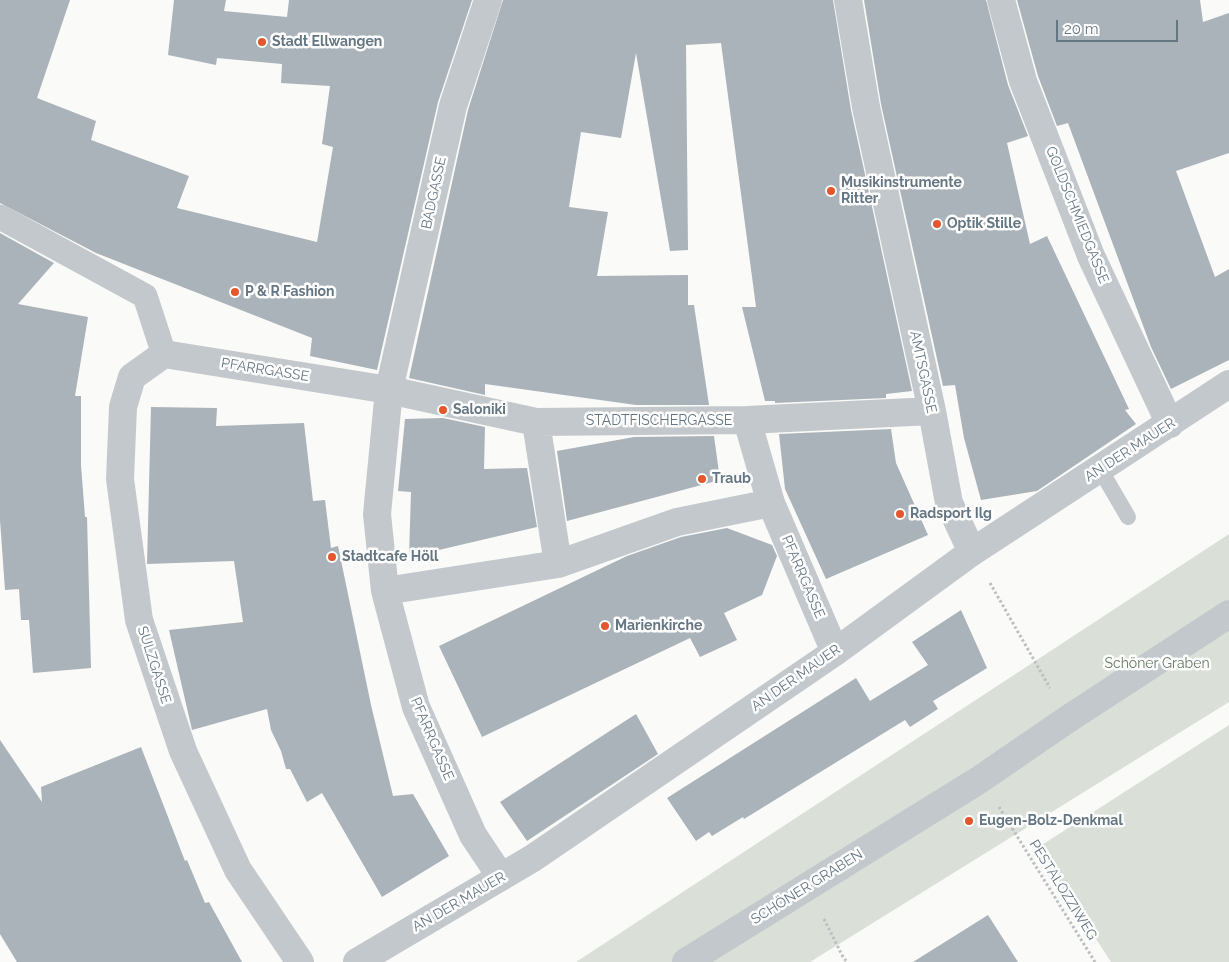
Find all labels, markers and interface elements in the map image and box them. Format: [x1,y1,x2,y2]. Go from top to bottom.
scale bar [1059,10,1182,42]
text: 20 m [1064,20,1099,38]
place label: Stadt Ellwangen [272,34,382,50]
marker: Stadt Ellwangen [256,36,268,48]
street label: GOLDSCHMIEDGASSE [1042,144,1112,286]
street label: BADGASSE [418,155,450,231]
place label: Musikinstrumente Ritter [841,175,962,208]
marker: Musikinstrumente Ritter [825,185,837,197]
place label: Optik Stille [947,216,1021,232]
marker: Optik Stille [931,218,943,230]
place label: P & R Fashion [245,284,334,300]
marker: P & R Fashion [229,286,241,298]
street label: AMTSGASSE [906,329,940,415]
street label: PFARRGASSE [220,355,310,385]
place label: Saloniki [453,402,506,418]
marker: Saloniki [437,404,449,416]
street label: STADTFISCHERGASSE [586,413,732,429]
street label: AN DER MAUER [1082,414,1178,486]
place label: Traub [712,471,751,487]
marker: Traub [696,473,708,485]
place label: Radsport Ilg [910,506,992,522]
marker: Radsport Ilg [894,508,906,520]
street label: PFARRGASSE [778,533,828,621]
place label: Stadtcafe Höll [342,549,439,565]
marker: Stadtcafe Höll [326,551,338,563]
place label: Marienkirche [615,618,702,634]
marker: Marienkirche [599,620,611,632]
street label: SULZGASSE [134,624,174,706]
street label: AN DER MAUER [748,641,844,715]
park label: Schöner Graben [1104,656,1210,672]
street label: PFARRGASSE [407,695,457,783]
place label: Eugen-Bolz-Denkmal [979,813,1123,829]
marker: Eugen-Bolz-Denkmal [963,815,975,827]
street label: PESTALOZZIWEG [1025,837,1101,943]
street label: SCHÖNER GRABEN [748,846,866,928]
street label: AN DER MAUER [409,869,509,935]

